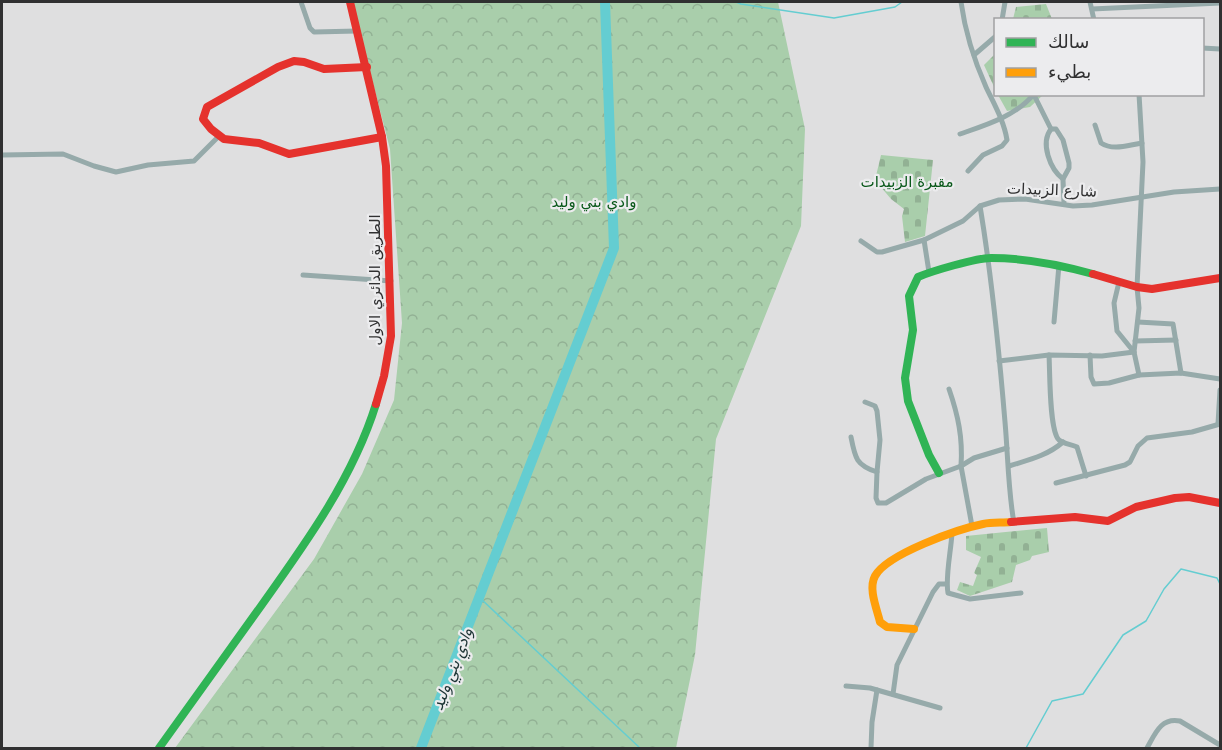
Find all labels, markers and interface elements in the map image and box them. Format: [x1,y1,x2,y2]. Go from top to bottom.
legend [994,18,1204,96]
text: سالك [1048,31,1089,52]
text: بطيء [1048,61,1091,83]
park label: مقبرة الزبيدات [861,173,953,191]
street label: شارع الزبيدات [1007,179,1097,201]
park label: وادي بني وليد [552,193,636,212]
street label: الطريق الدائري الاول [366,214,385,346]
water label: وادي بني وليد [428,625,480,714]

